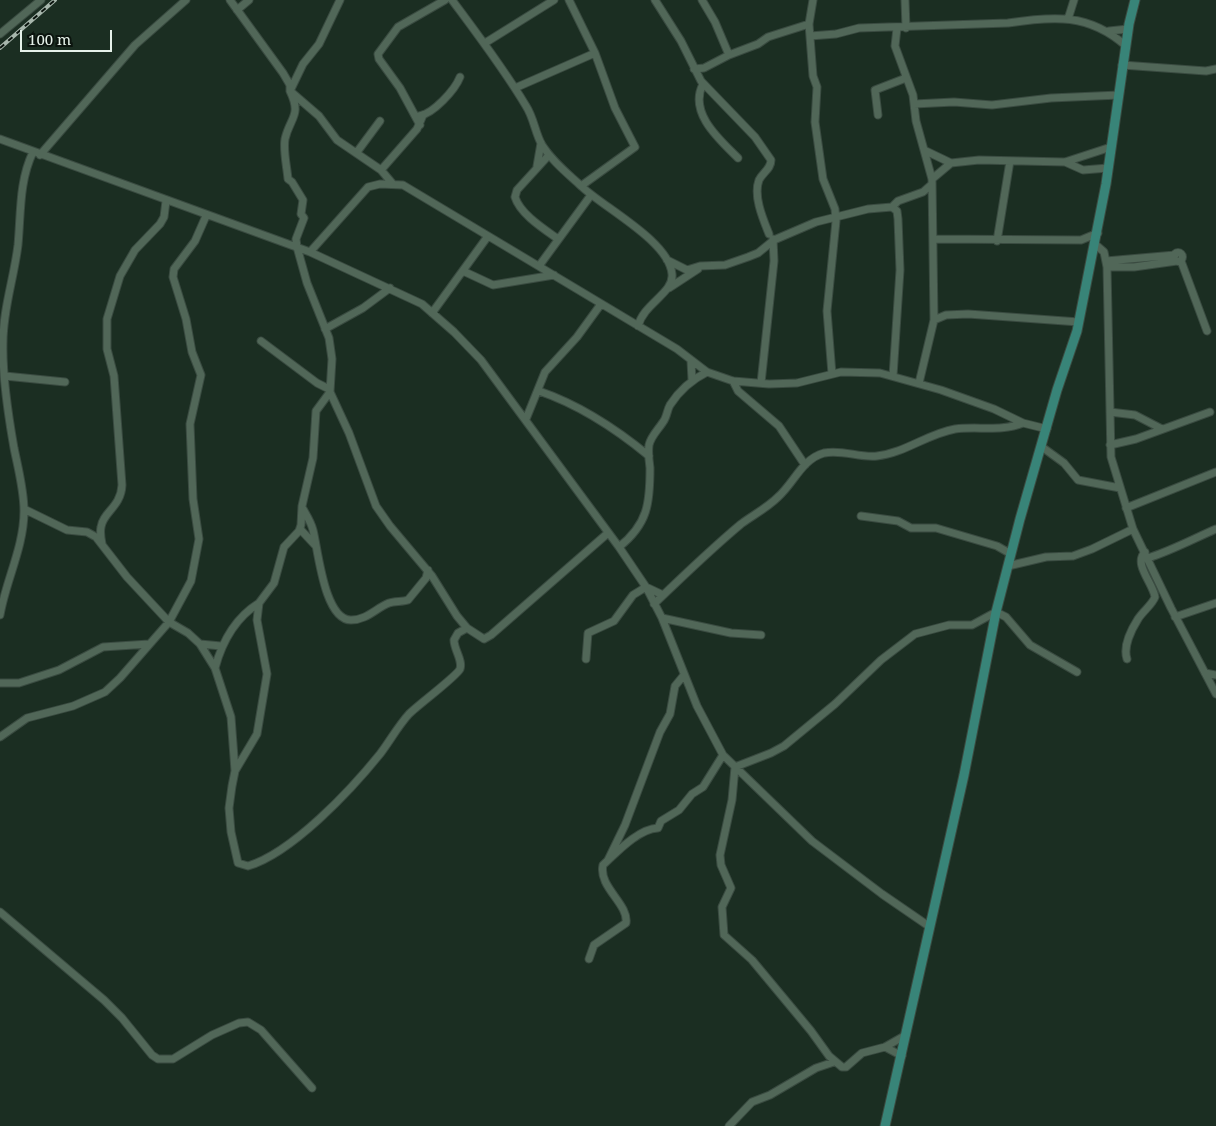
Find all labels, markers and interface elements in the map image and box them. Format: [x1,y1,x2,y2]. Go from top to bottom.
scale bar [22,20,115,52]
text: 100 m [28,29,71,49]

